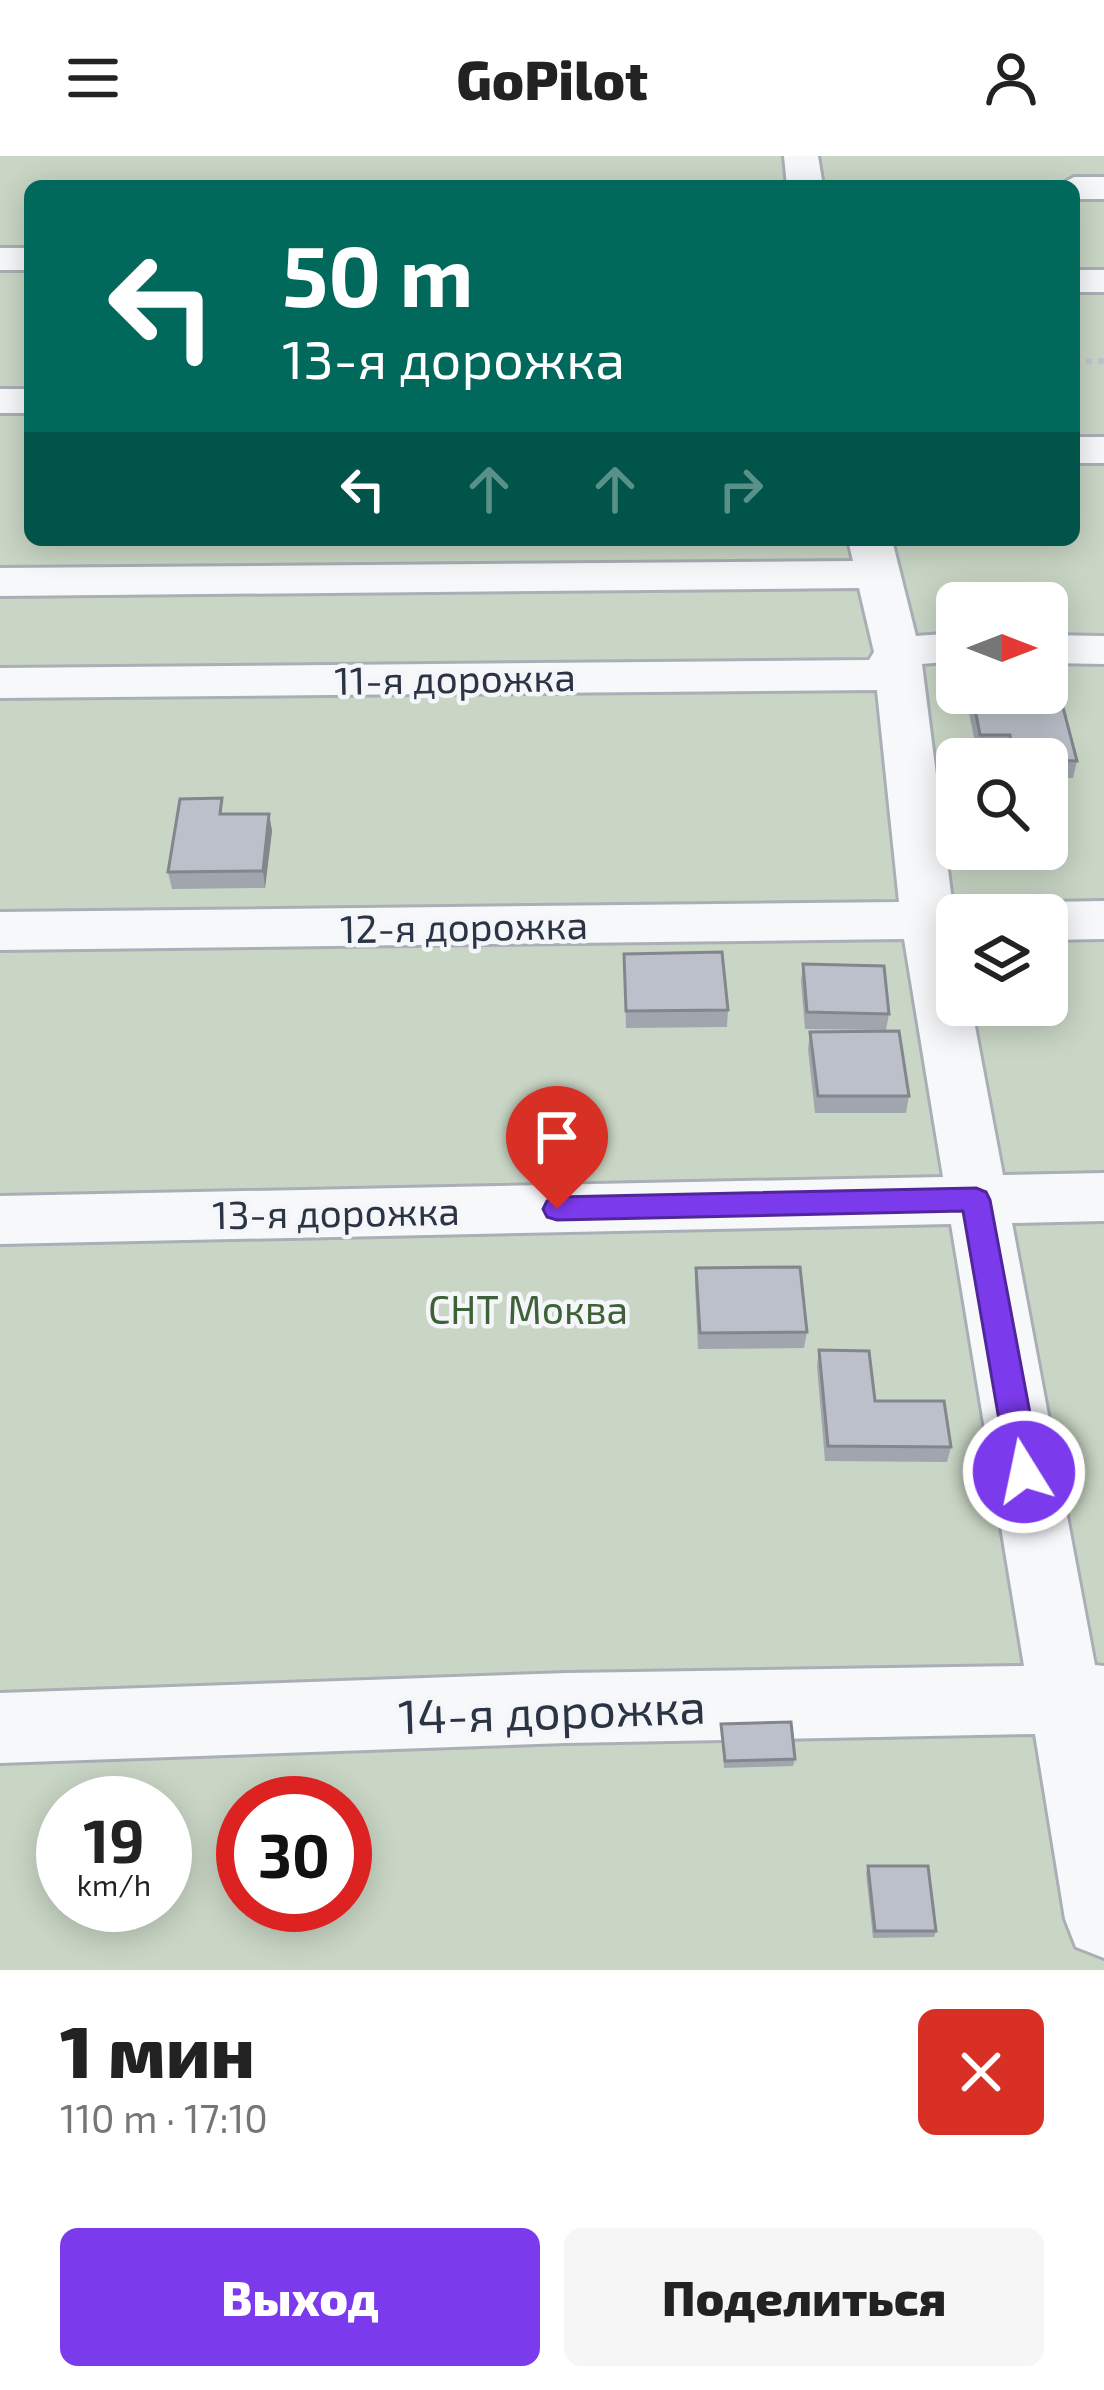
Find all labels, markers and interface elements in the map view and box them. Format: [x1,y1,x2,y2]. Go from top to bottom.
icon: menu [60,45,126,111]
icon: person [978,45,1044,111]
text: GoPilot [456,46,648,111]
text: 50 m [282,223,474,324]
icon: left [84,228,240,384]
text: 13-я дорожка [282,325,625,390]
icon: left [330,456,396,522]
icon: ahead [456,456,522,522]
icon: ahead [582,456,648,522]
icon: right [708,456,774,522]
north arrow [936,582,1068,714]
map controls [936,582,1068,1026]
street label: 11-я дорожка [334,652,576,703]
button: search [936,738,1068,870]
button: layers [936,894,1068,1026]
street label: 12-я дорожка [340,900,588,951]
pin [506,1086,608,1209]
icon: arrive [524,1104,590,1170]
street label: 13-я дорожка [212,1186,460,1237]
park label: СНТ Моква [428,1285,628,1332]
position arrow [961,1409,1087,1535]
street label: 14-я дорожка [397,1676,707,1744]
speed limit sign: 30 [216,1776,372,1932]
text: 19 [83,1803,145,1875]
text: km/h [77,1866,151,1902]
text: 1 мин [60,2006,255,2092]
button: close [918,2009,1044,2135]
text: 110 m · 17:10 [60,2094,268,2141]
button: Выход [60,2228,540,2366]
button: Поделиться [564,2228,1044,2366]

